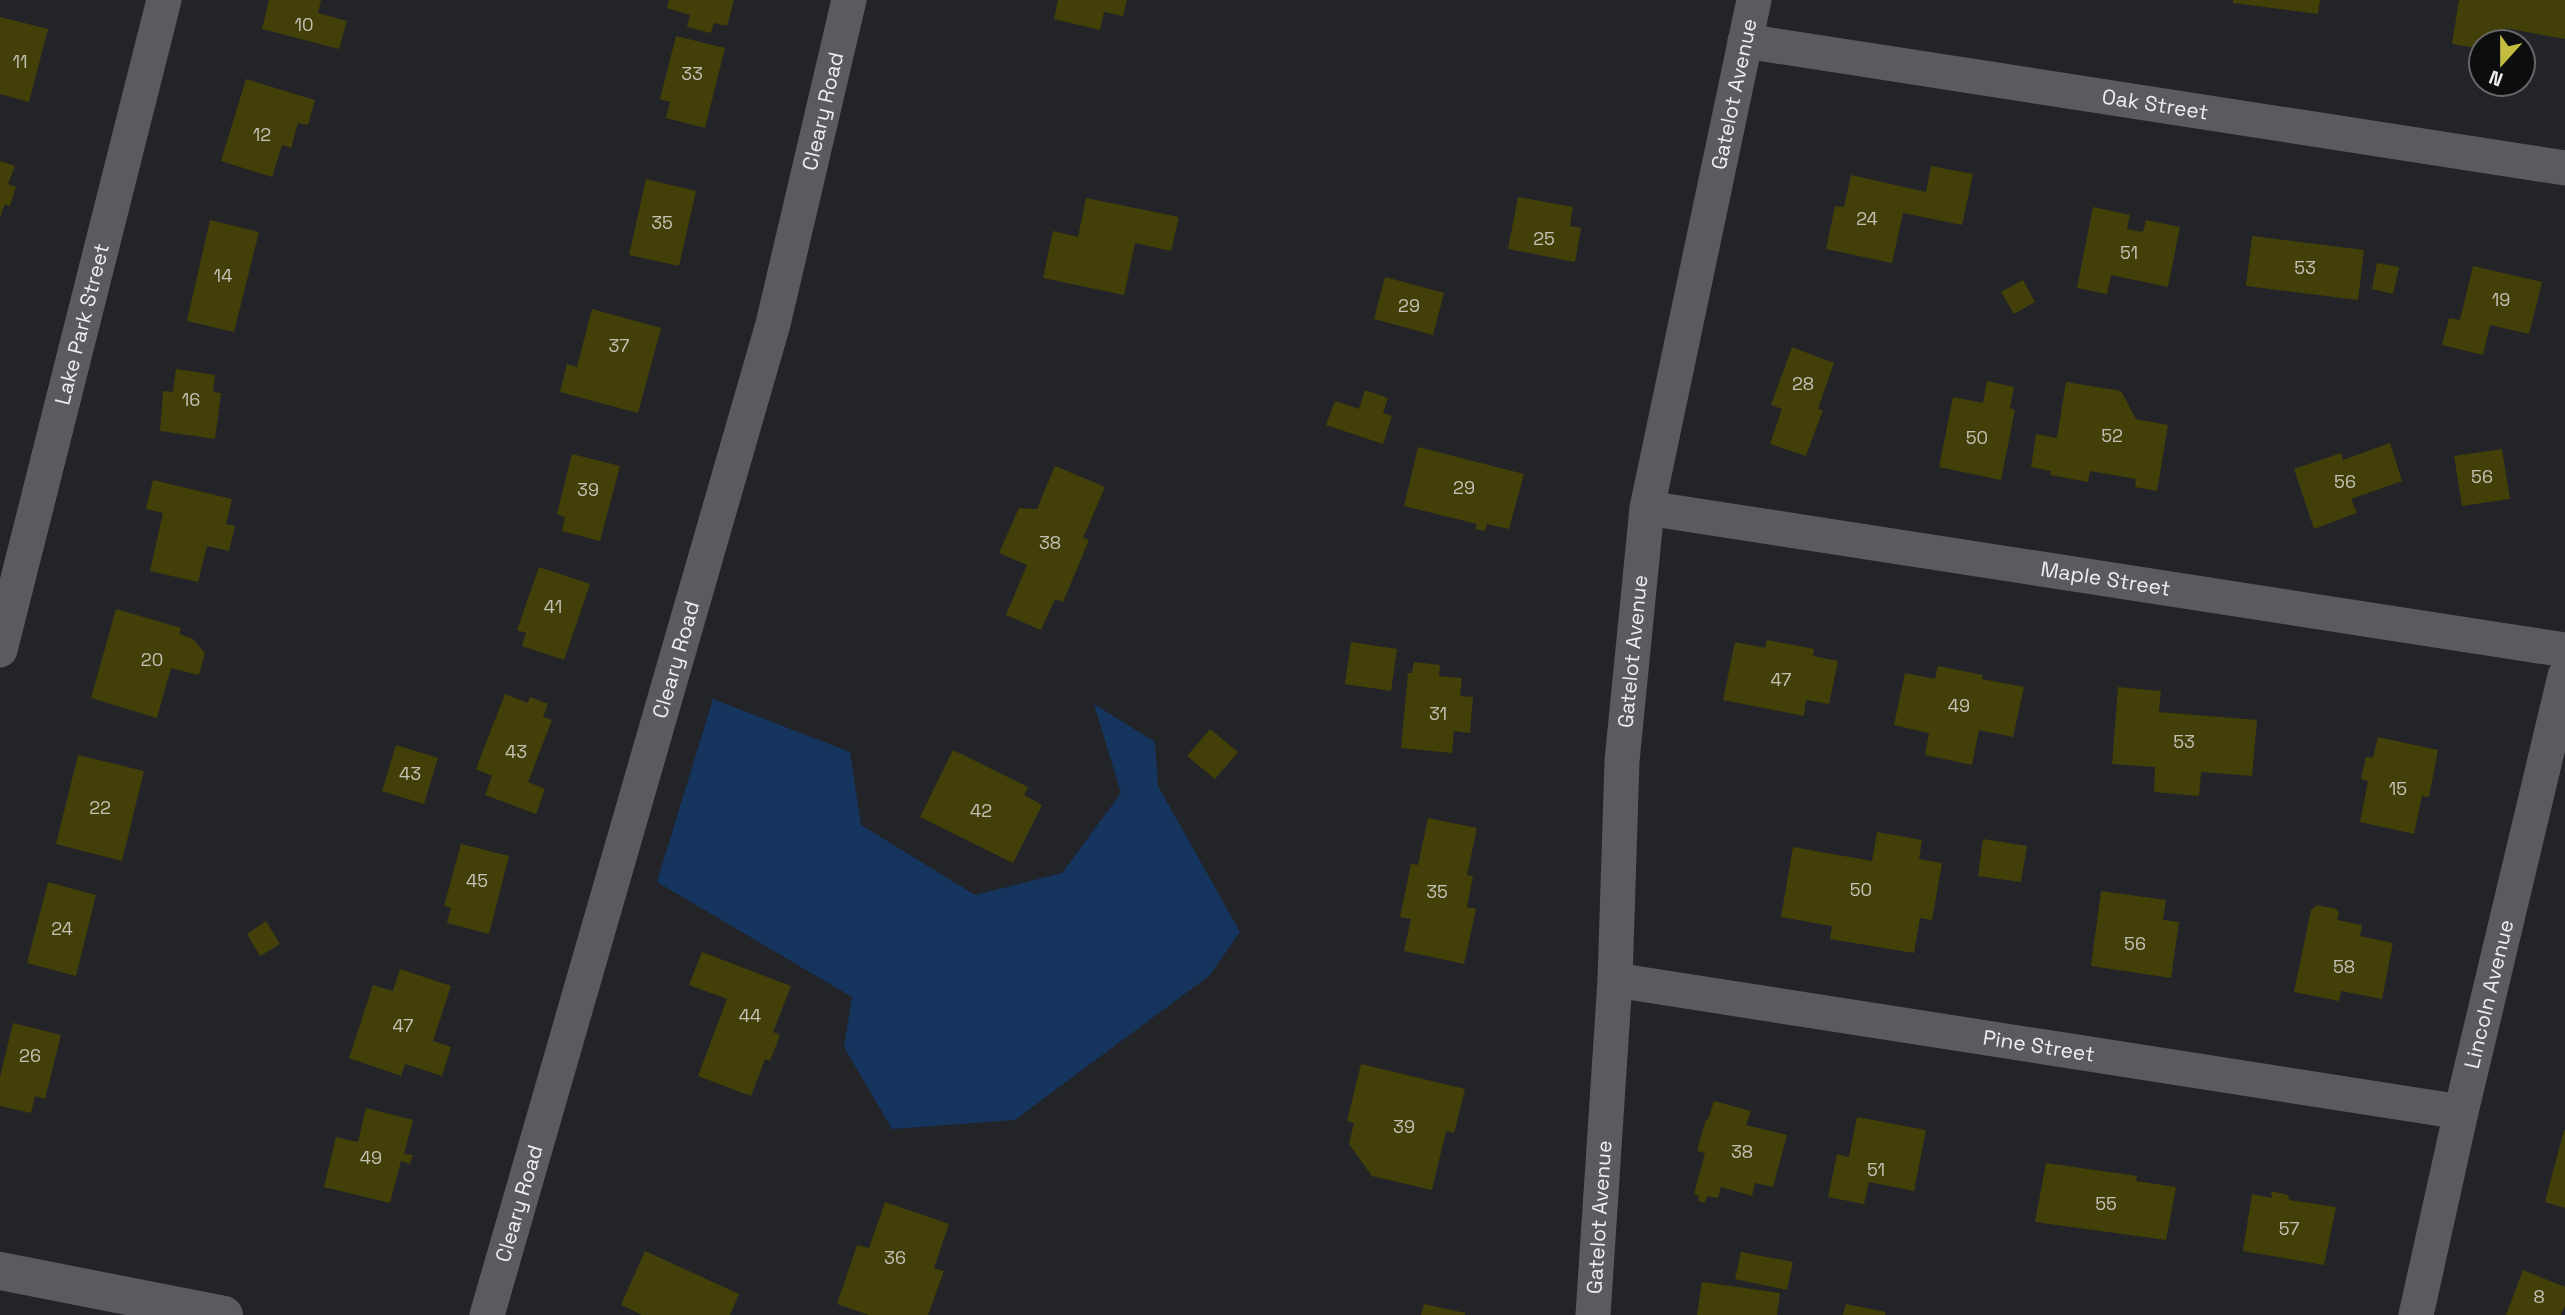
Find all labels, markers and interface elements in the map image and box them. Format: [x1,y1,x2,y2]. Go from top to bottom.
house number: 10 [294,13,314,36]
street label: Gatelot Avenue [1705,16,1763,172]
north arrow [2467,28,2537,98]
street label: Cleary Road [795,49,849,173]
house number: 11 [12,50,28,73]
house number: 33 [681,62,703,85]
text: N [2486,64,2507,92]
street label: Oak Street [2100,82,2210,126]
house number: 12 [253,123,271,146]
house number: 24 [1856,207,1878,230]
house number: 35 [651,211,673,234]
house number: 25 [1533,227,1555,250]
street label: Lake Park Street [48,241,115,408]
house number: 51 [2120,241,2138,264]
house number: 53 [2294,256,2316,279]
house number: 14 [214,264,232,287]
house number: 19 [2492,288,2510,311]
house number: 29 [1398,294,1420,317]
house number: 37 [608,334,630,357]
house number: 28 [1792,372,1814,395]
house number: 16 [182,388,200,411]
house number: 52 [2101,424,2123,447]
house number: 50 [1966,426,1988,449]
house number: 56 [2471,465,2493,488]
house number: 56 [2334,470,2356,493]
house number: 29 [1453,476,1475,499]
house number: 39 [577,478,599,501]
house number: 38 [1039,531,1061,554]
street label: Maple Street [2039,555,2172,602]
street label: Gatelot Avenue [1611,573,1653,729]
house number: 41 [544,595,562,618]
street label: Cleary Road [646,598,705,721]
house number: 20 [141,648,163,671]
house number: 47 [1771,668,1791,691]
house number: 49 [1948,694,1970,717]
house number: 31 [1429,702,1447,725]
house number: 53 [2173,730,2195,753]
house number: 43 [505,740,527,763]
house number: 43 [399,762,421,785]
house number: 15 [2389,777,2407,800]
house number: 22 [89,796,111,819]
house number: 42 [970,799,992,822]
house number: 45 [466,869,488,892]
house number: 50 [1850,878,1872,901]
house number: 35 [1426,880,1448,903]
house number: 24 [51,917,73,940]
street label: Lincoln Avenue [2458,917,2519,1071]
house number: 56 [2124,932,2146,955]
house number: 58 [2333,955,2355,978]
house number: 44 [739,1004,761,1027]
house number: 47 [393,1014,413,1037]
street label: Pine Street [1981,1024,2097,1068]
house number: 26 [19,1044,41,1067]
house number: 39 [1393,1115,1415,1138]
street label: Gatelot Avenue [1580,1140,1617,1295]
house number: 38 [1731,1140,1753,1163]
street label: Cleary Road [489,1142,548,1265]
house number: 49 [360,1146,382,1169]
house number: 51 [1867,1158,1885,1181]
house number: 55 [2095,1192,2117,1215]
house number: 57 [2279,1217,2299,1240]
house number: 36 [884,1246,906,1269]
house number: 8 [2533,1285,2545,1308]

